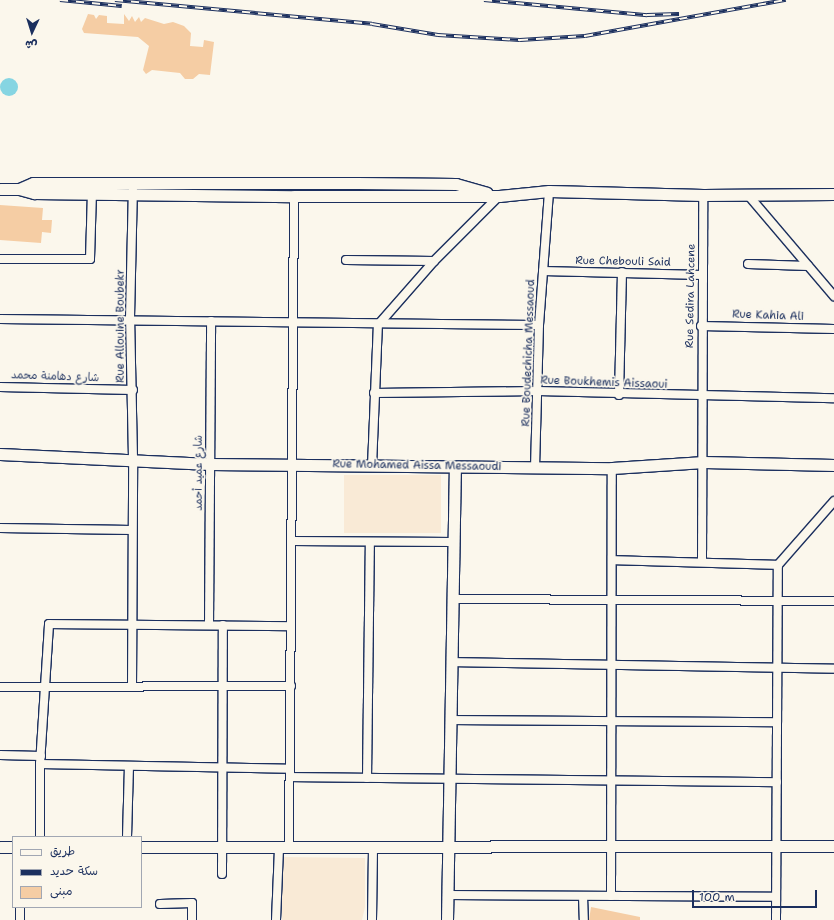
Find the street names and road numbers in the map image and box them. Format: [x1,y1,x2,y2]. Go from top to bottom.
street label: Rue Sedira Lahcene [683,244,699,348]
street label: Rue Chebouli Said [575,255,671,269]
street label: Rue Allouine Boubekr [114,269,128,383]
street label: Rue Boudechicha Messaoud [520,279,538,427]
street label: Rue Kahia Ali [732,308,804,324]
street label: شارع دهامنة محمد [11,369,99,385]
street label: Rue Boukhemis Aissaoui [540,374,668,392]
street label: شارع عميد أحمد [192,435,206,511]
street label: Rue Mohamed Aissa Messaoudi [332,458,502,474]

